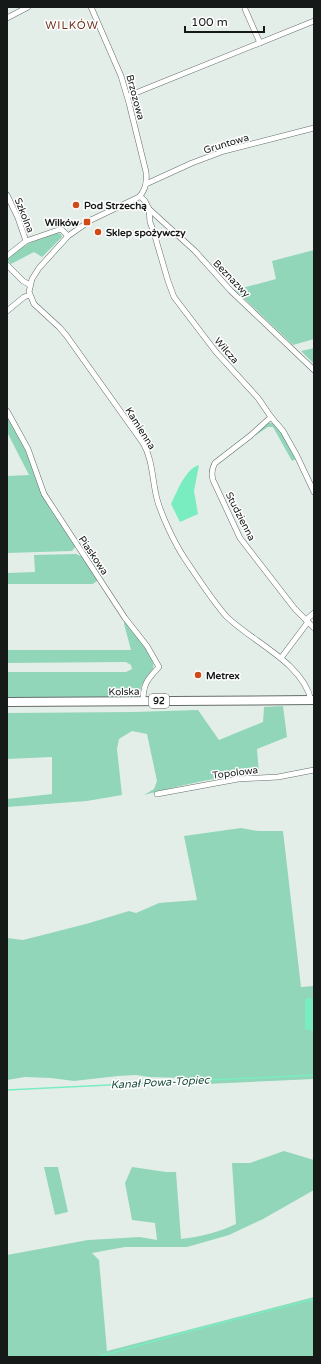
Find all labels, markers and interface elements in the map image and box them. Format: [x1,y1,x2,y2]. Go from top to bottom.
scale bar [185,8,264,34]
text: 100 m [191,15,228,29]
district label: WILKÓW [45,18,99,32]
street label: Brzozowa [123,73,147,121]
street label: Gruntowa [202,131,250,157]
street label: Szkolna [12,196,37,235]
marker: Pod Strzechą [71,200,81,210]
place label: Pod Strzechą [84,200,147,212]
place label: Wilków [45,217,79,229]
marker: Wilków [82,217,92,227]
marker: Sklep spożywczy [93,227,103,237]
place label: Sklep spożywczy [106,227,186,239]
street label: Beznazwy [210,257,253,300]
street label: Wilcza [212,335,241,366]
street label: Kamienna [122,405,158,452]
street label: Studzienna [223,490,258,543]
street label: Piaskowa [76,534,111,577]
marker: Metrex [193,670,203,680]
place label: Metrex [206,670,240,682]
street label: Kolska [108,686,140,698]
road number: 92 [149,694,169,708]
street label: Topolowa [212,764,259,782]
water label: Kanał Powa-Topiec [110,1073,211,1092]

